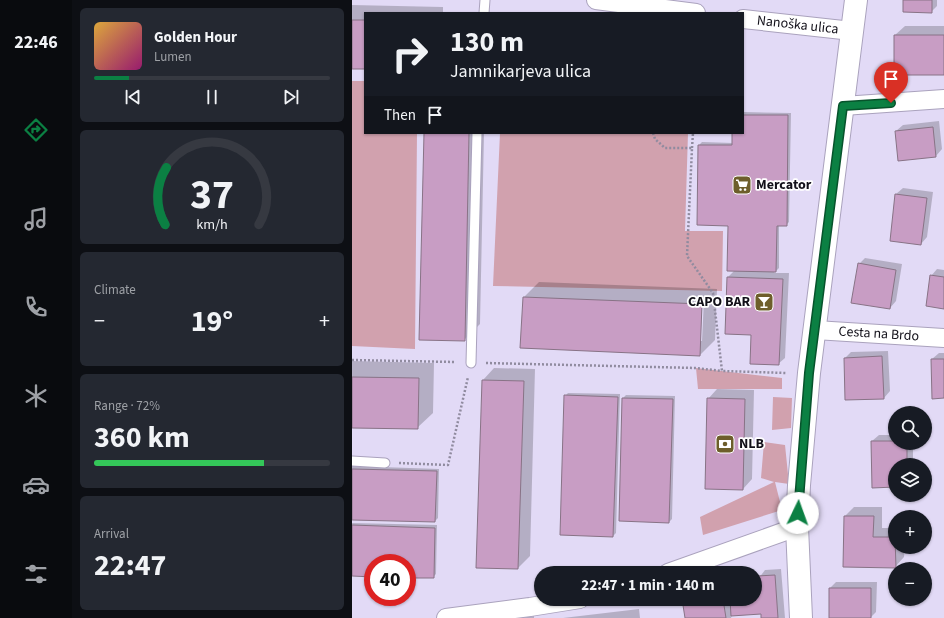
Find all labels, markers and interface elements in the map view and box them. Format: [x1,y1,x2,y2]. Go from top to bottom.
street label: Nanoška ulica [756,11,839,39]
text: 130 m [450,22,524,62]
text: Golden Hour [154,27,237,48]
icon: right [384,28,436,80]
text: 22:46 [14,30,58,55]
text: Lumen [154,48,192,66]
text: Jamnikarjeva ulica [450,59,591,84]
pin [874,62,908,103]
icon: arrive [880,68,902,90]
icon: previous [122,86,144,108]
icon: pause [201,86,223,108]
icon: next [280,86,302,108]
icon: arrive [424,104,446,126]
text: Then [384,105,416,126]
icon: directions [22,116,50,144]
text: 37 [190,165,234,225]
supermarket icon: Mercator [731,174,753,196]
place label: Mercator [756,175,812,195]
icon: music [22,205,50,233]
text: km/h [196,214,228,235]
text: Climate [94,281,136,299]
bar icon: CAPO BAR [753,291,775,313]
place label: CAPO BAR [688,292,750,312]
icon: phone [22,293,50,321]
text: 19° [191,300,233,343]
text: − [94,305,105,337]
text: + [319,305,330,337]
street label: Cesta na Brdo [838,321,920,346]
icon: climate [22,382,50,410]
text: Range · 72% [94,397,160,415]
map controls [888,406,932,606]
button: search [888,406,932,450]
text: 360 km [94,416,190,459]
bank icon: NLB [714,433,736,455]
place label: NLB [739,434,765,454]
button: layers [888,458,932,502]
icon: car [22,471,50,499]
position arrow [777,492,819,534]
button: + [888,510,932,554]
text: Arrival [94,525,129,543]
text: 22:47 [94,544,166,587]
speed limit sign: 40 [364,554,416,606]
icon: filters [22,560,50,588]
button: − [888,562,932,606]
text: 22:47 · 1 min · 140 m [581,575,715,596]

